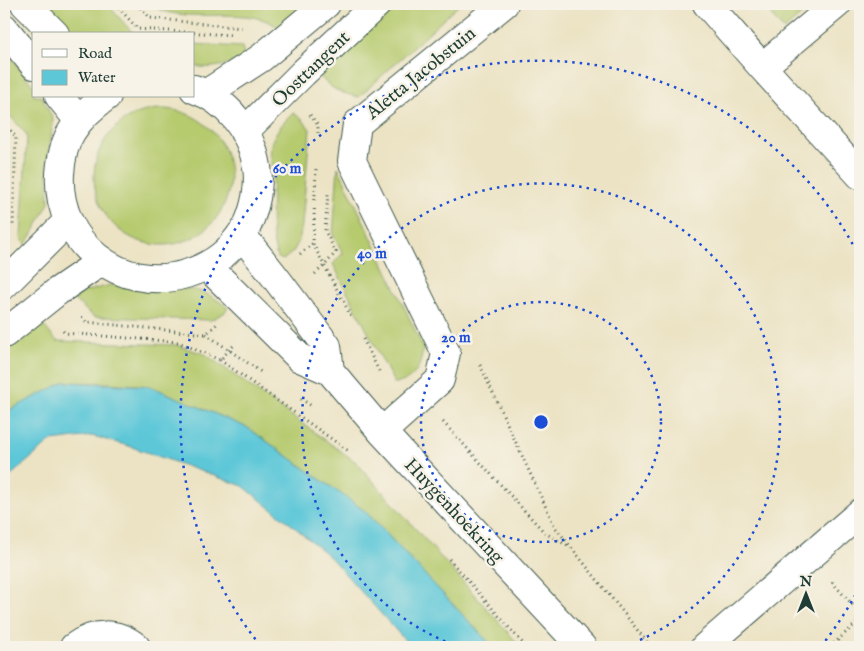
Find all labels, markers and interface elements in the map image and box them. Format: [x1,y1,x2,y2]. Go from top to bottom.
street label: Aletta Jacobstuin [361,22,481,126]
street label: Oosttangent [267,26,356,113]
legend [32,32,195,98]
text: Road [78,44,113,63]
text: Water [78,68,116,87]
text: 60 m [273,159,302,178]
text: 40 m [357,244,387,263]
text: 20 m [441,328,471,347]
centre of rings [532,413,550,431]
street label: Huygenhoekring [398,454,509,570]
north arrow [782,568,832,618]
text: N [799,573,812,591]

